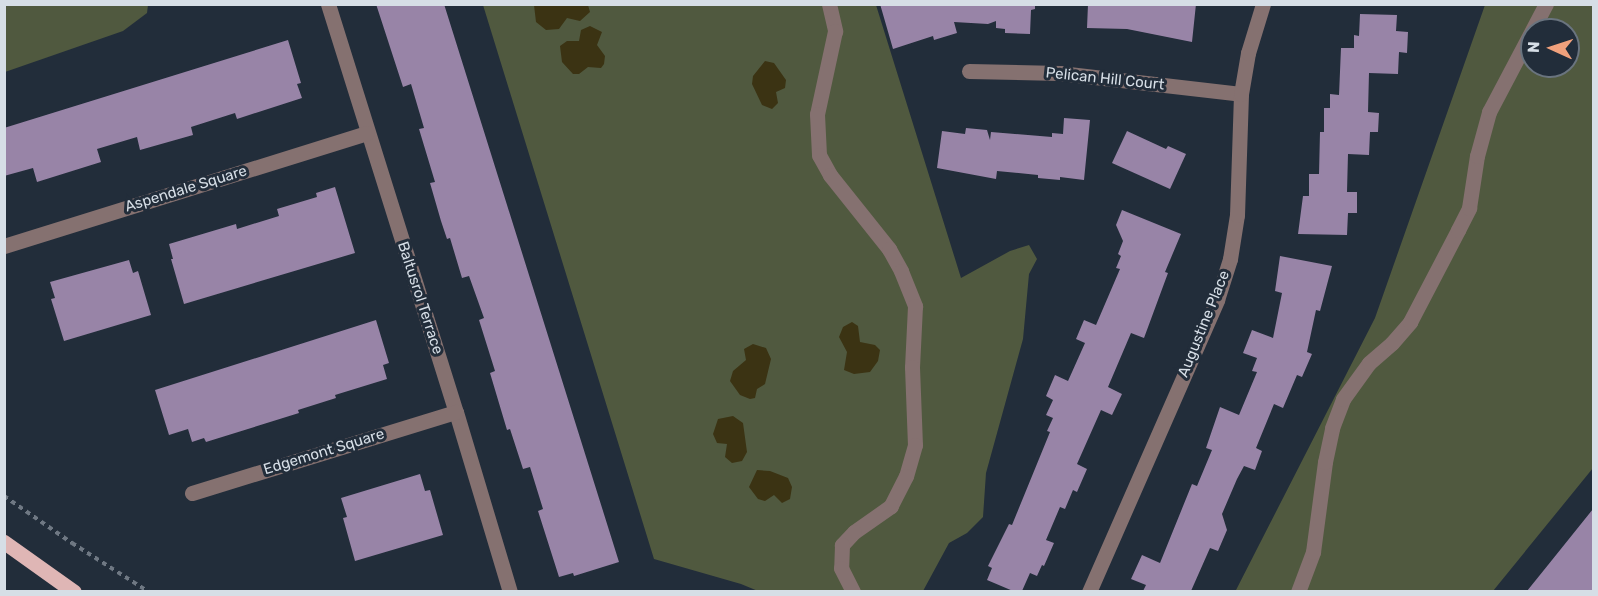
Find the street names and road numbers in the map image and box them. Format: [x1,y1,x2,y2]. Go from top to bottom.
street label: Pelican Hill Court [1045,64,1165,94]
street label: Aspendale Square [123,162,249,216]
street label: Baltusrol Terrace [393,239,447,357]
street label: Augustine Place [1174,268,1234,380]
street label: Edgemont Square [261,425,387,479]

